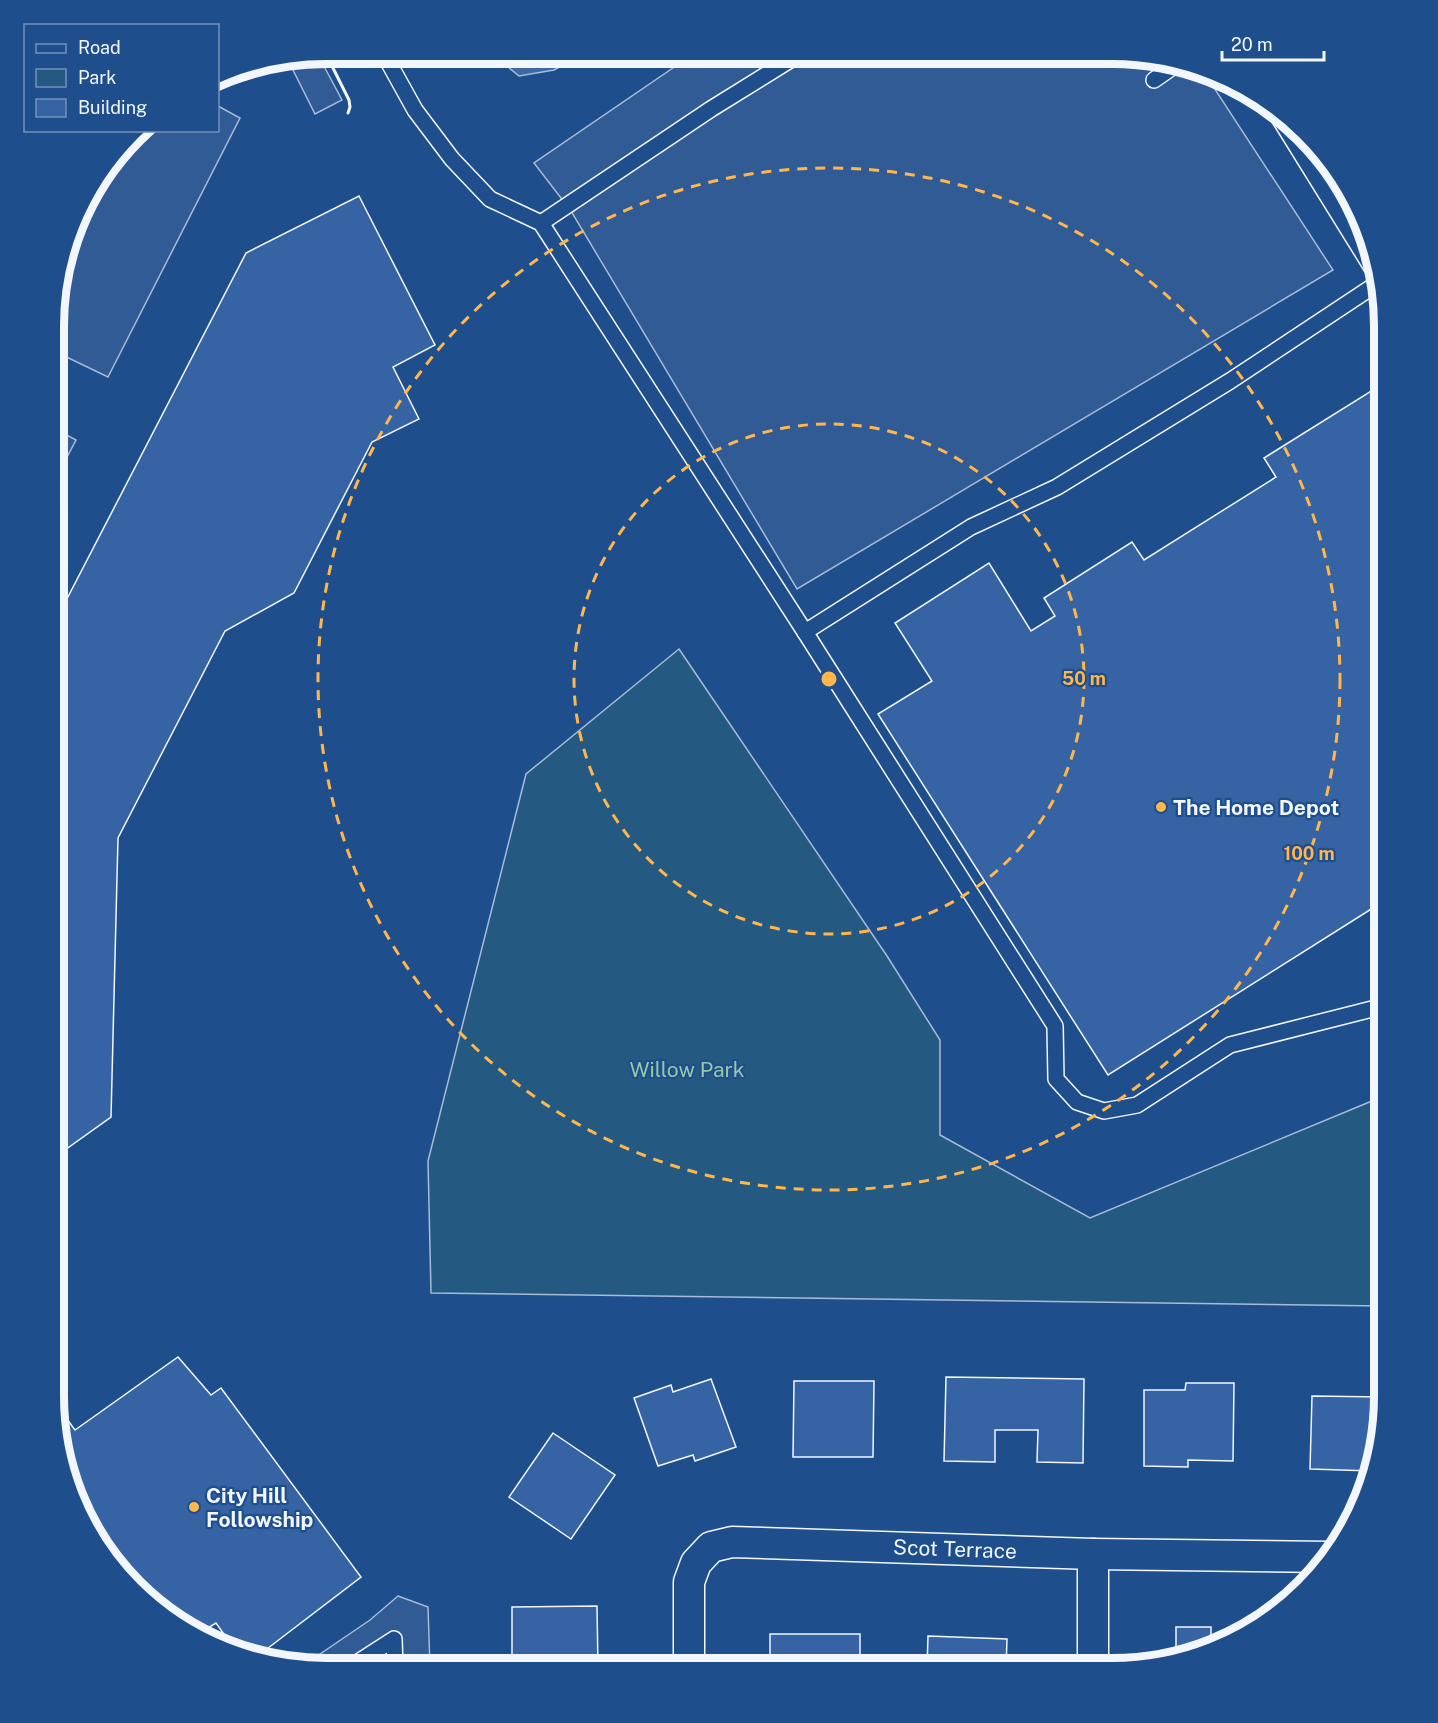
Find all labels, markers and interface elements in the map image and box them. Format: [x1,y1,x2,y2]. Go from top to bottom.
legend [24,24,219,132]
scale bar [1222,24,1324,62]
text: 20 m [1231,34,1273,55]
text: Road [78,37,121,58]
text: Park [78,67,116,88]
text: Building [78,97,147,118]
text: 50 m [1062,668,1106,689]
centre of rings [819,669,839,689]
place label: The Home Depot [1173,795,1339,820]
marker: The Home Depot [1154,800,1168,814]
text: 100 m [1283,843,1335,864]
park label: Willow Park [629,1057,745,1082]
place label: City Hill Followship [206,1483,313,1532]
marker: City Hill Followship [187,1500,201,1514]
street label: Scot Terrace [893,1534,1017,1564]

